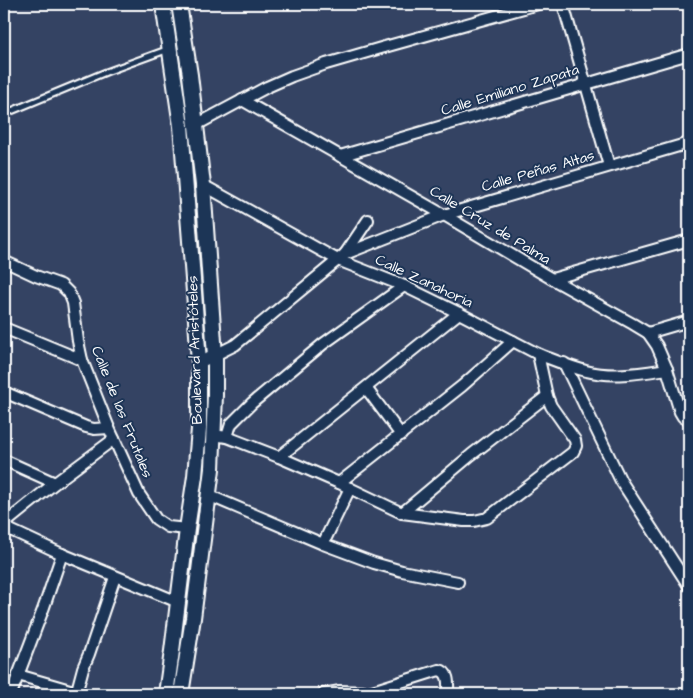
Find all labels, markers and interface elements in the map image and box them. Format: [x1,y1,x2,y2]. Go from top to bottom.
street label: Calle Emiliano Zapata [438,59,582,121]
street label: Calle Peñas Altas [479,145,597,197]
street label: Calle Cruz de Palma [426,181,555,270]
street label: Calle Zanahoria [372,249,477,313]
street label: Boulevard Aristóteles [182,275,208,425]
street label: Calle de las Frutales [86,343,158,481]

